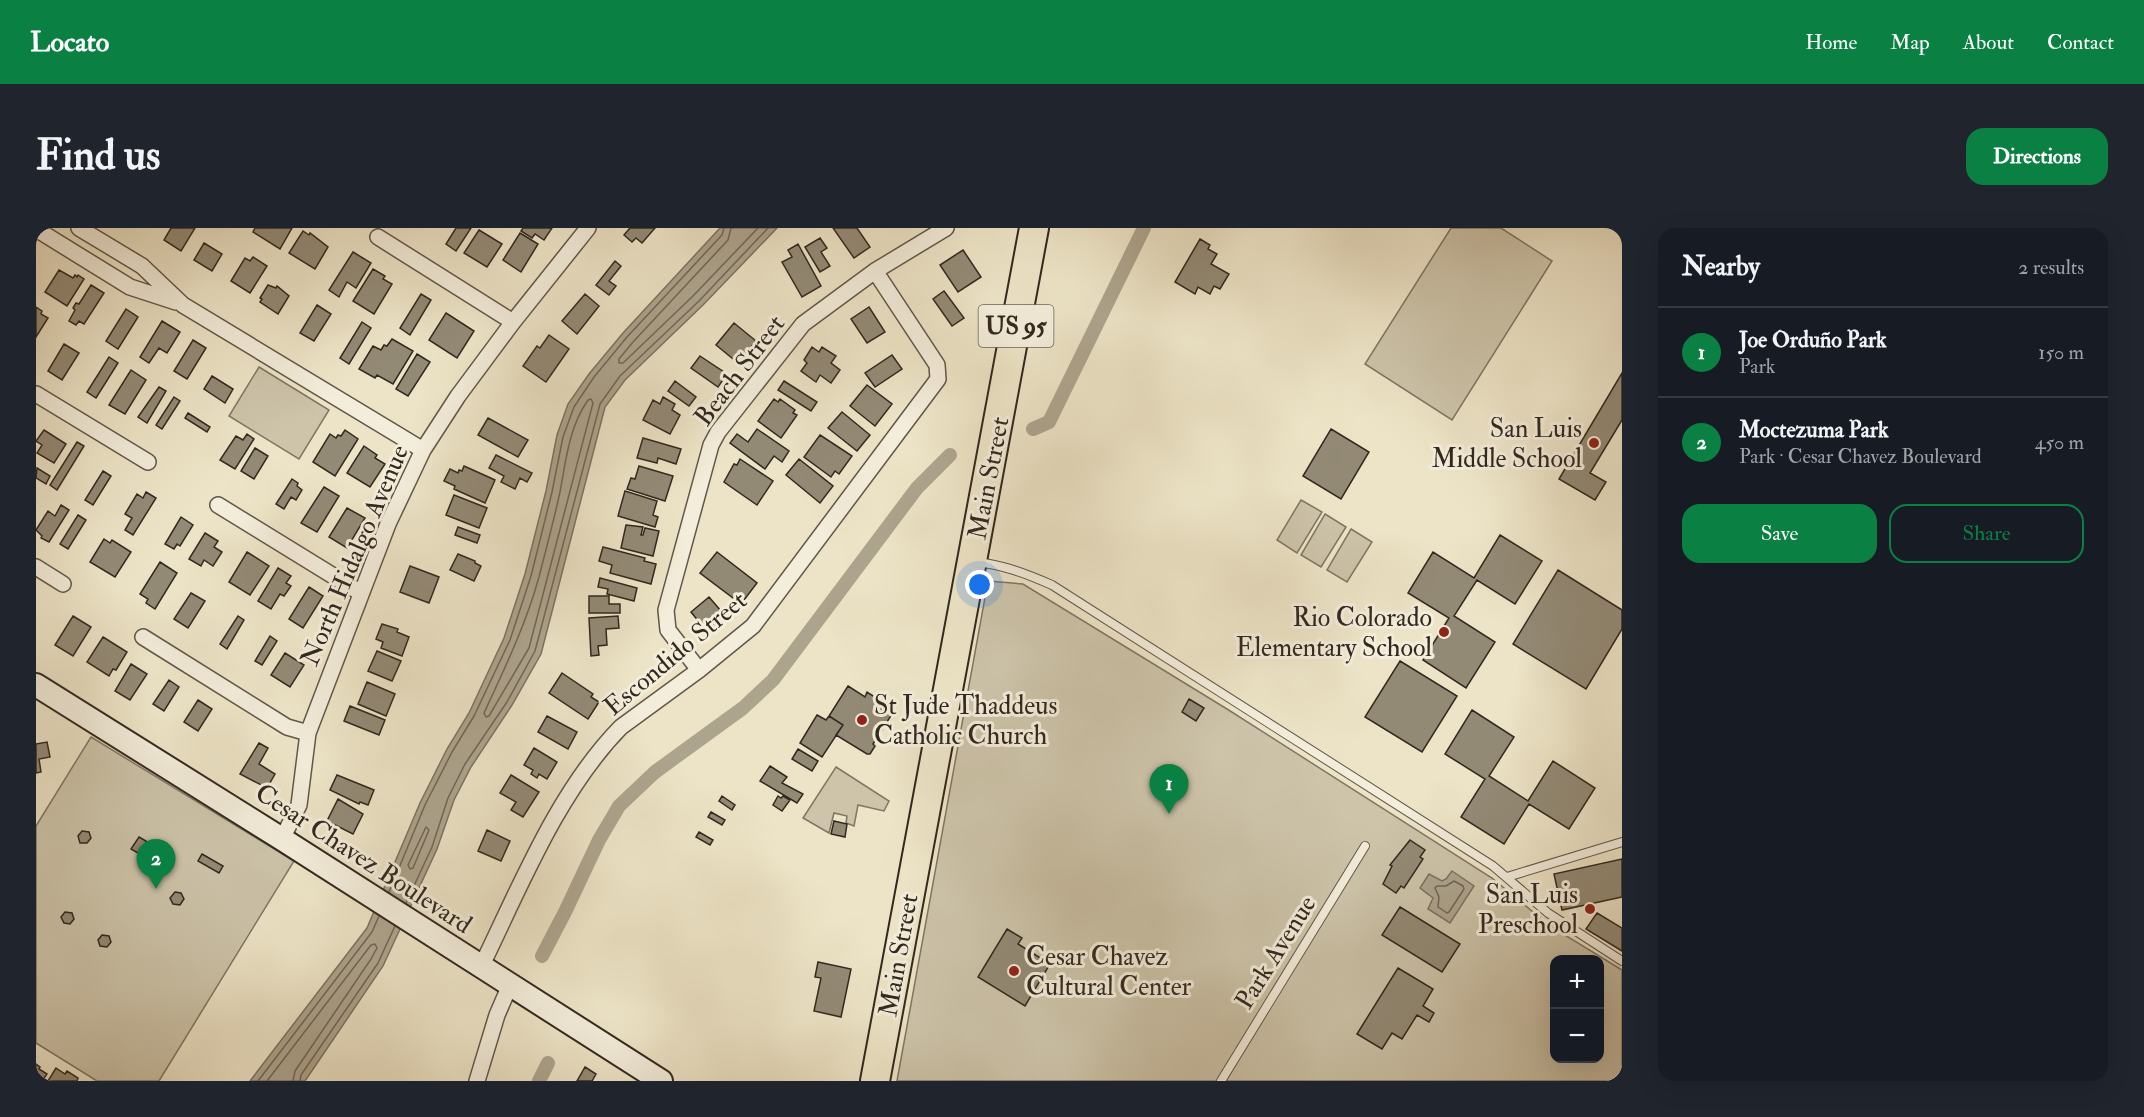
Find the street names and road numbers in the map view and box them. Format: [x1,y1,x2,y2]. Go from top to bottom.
road number: US 95 [978,305,1054,347]
street label: Beach Street [688,309,792,432]
street label: Main Street [961,414,1017,542]
street label: North Hidalgo Avenue [294,440,416,671]
street label: Escondido Street [598,585,754,723]
street label: Cesar Chavez Boulevard [249,777,478,941]
street label: Park Avenue [1228,890,1323,1015]
street label: Main Street [872,891,926,1019]

